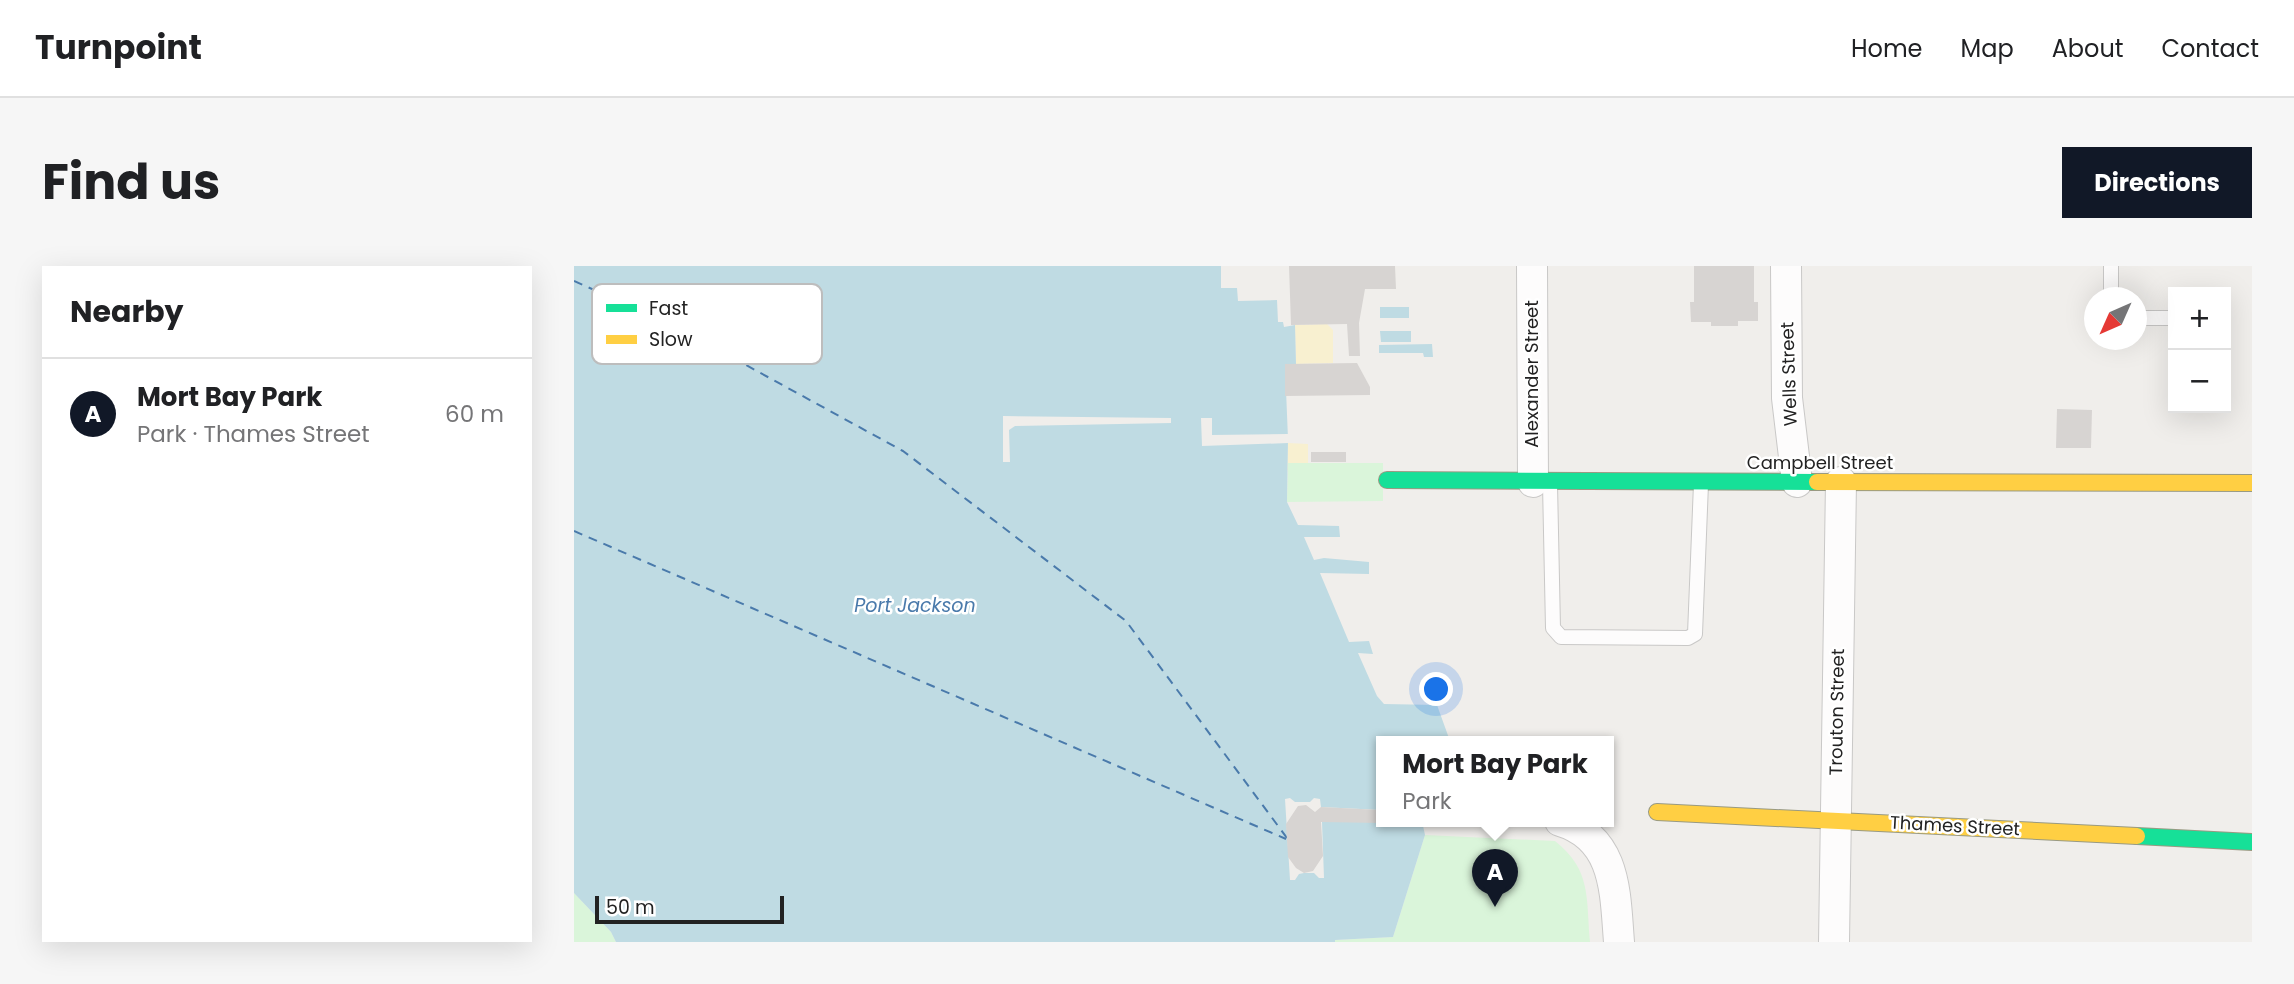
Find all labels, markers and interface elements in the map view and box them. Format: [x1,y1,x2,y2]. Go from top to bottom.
text: Turnpoint [35,24,202,71]
text: Home [1851,32,1923,65]
text: Map [1961,32,2014,65]
text: About [2052,32,2123,65]
text: Contact [2161,32,2259,65]
button: Directions [2062,147,2252,218]
text: Find us [42,148,220,216]
legend [592,284,822,364]
north arrow [2084,287,2147,350]
map controls [2168,287,2231,413]
button: + [2168,287,2231,350]
text: Nearby [70,290,184,333]
text: Fast [649,295,688,322]
street label: Alexander Street [1519,300,1544,448]
street label: Wells Street [1774,321,1803,427]
text: Slow [649,326,693,353]
button: − [2168,350,2231,413]
text: Mort Bay Park [137,379,322,415]
text: A [85,398,101,430]
text: 60 m [445,398,504,430]
text: Park · Thames Street [137,418,370,450]
street label: Campbell Street [1747,450,1893,475]
water label: Port Jackson [854,592,976,619]
street label: Trouton Street [1823,648,1850,775]
your location [1419,672,1453,706]
popup [1376,736,1614,827]
text: Mort Bay Park [1402,746,1588,782]
text: Park [1402,785,1452,817]
street label: Thames Street [1889,810,2021,841]
pin: A [1472,849,1518,907]
scale bar [595,893,784,925]
text: 50 m [606,894,655,921]

